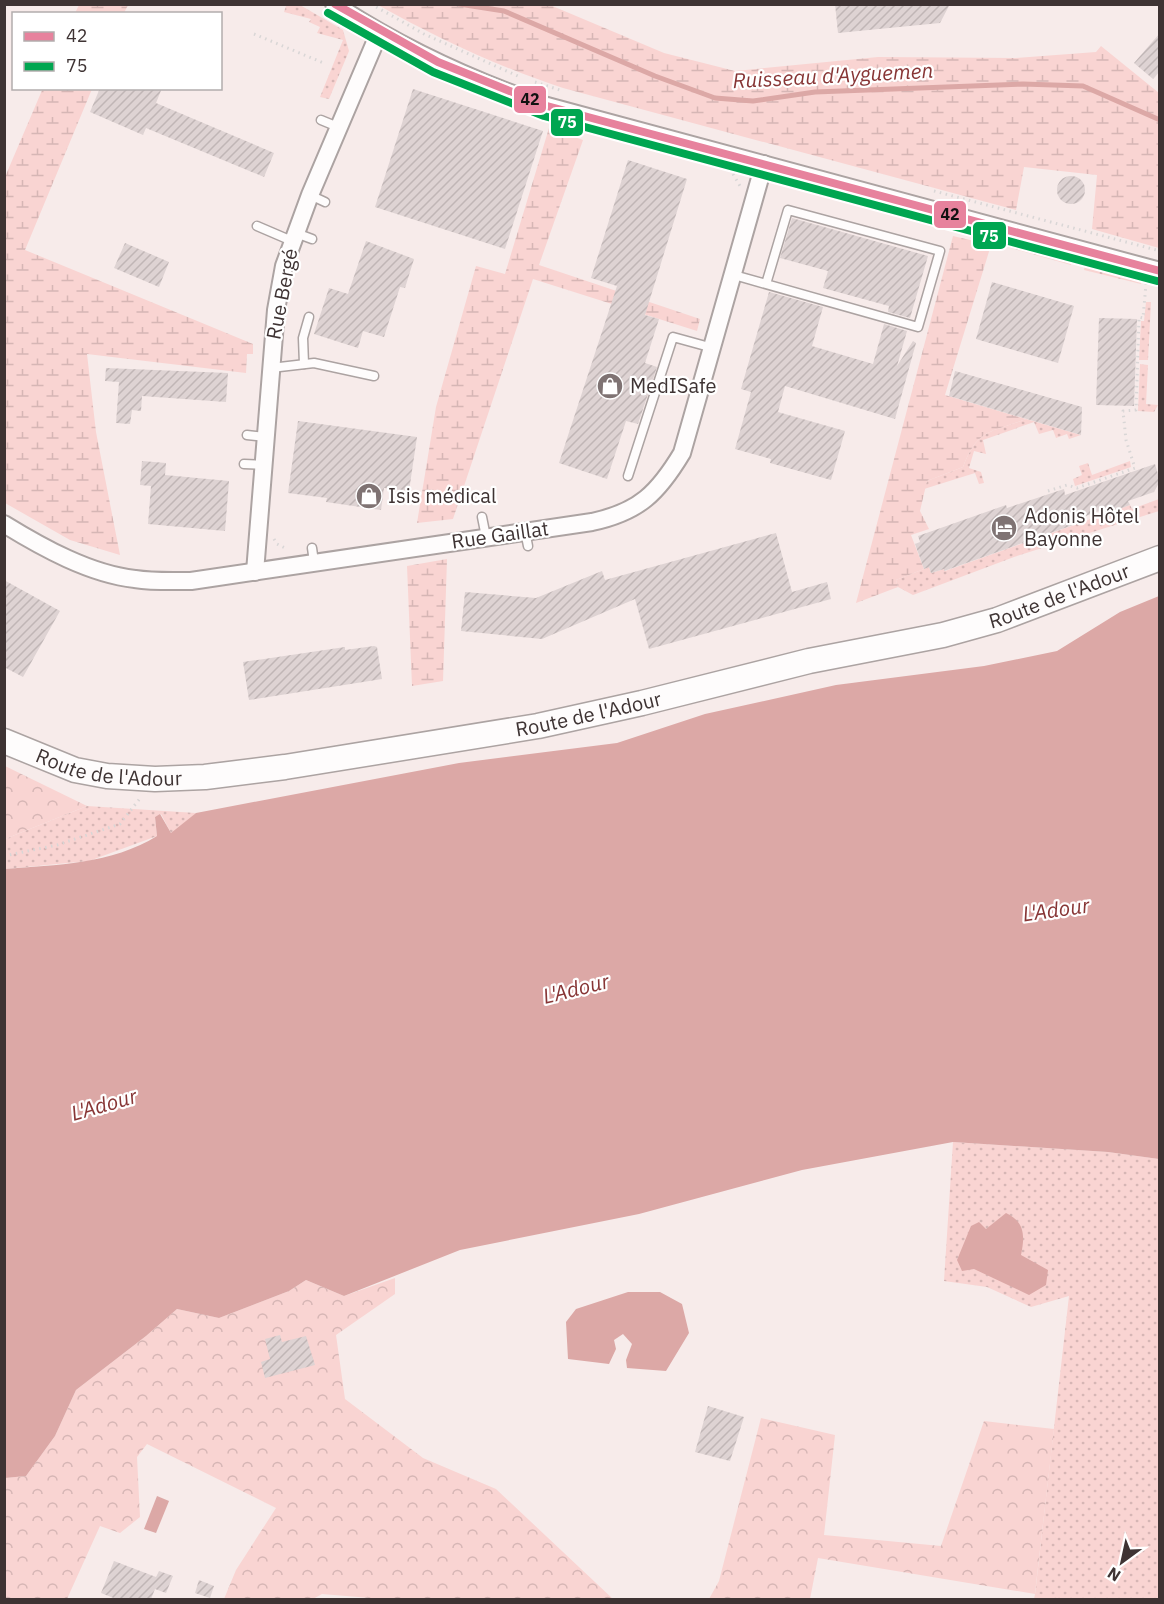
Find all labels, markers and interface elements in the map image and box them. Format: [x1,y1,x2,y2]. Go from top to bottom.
legend [12,12,222,90]
text: 42 [66,24,88,47]
text: 75 [66,54,88,77]
water label: Ruisseau d'Ayguemen [732,56,934,94]
line badge: 42 [513,85,547,114]
text: 42 [520,89,540,109]
line badge: 75 [550,108,584,137]
text: 75 [557,112,577,132]
line badge: 42 [933,200,967,229]
text: 42 [940,204,960,224]
line badge: 75 [972,221,1007,250]
text: 75 [979,226,999,246]
street label: Rue Bergé [259,246,304,342]
shop icon: MedISafe [595,371,625,401]
place label: MedISafe [630,372,717,399]
shop icon: Isis médical [354,481,384,511]
place label: Isis médical [388,482,496,509]
place label: Adonis Hôtel Bayonne [1024,502,1139,552]
hotel icon: Adonis Hôtel Bayonne [989,513,1019,543]
street label: Rue Gaillat [450,514,550,555]
street label: Route de l'Adour [986,557,1133,635]
street label: Route de l'Adour [513,685,664,742]
street label: Route de l'Adour [32,742,183,792]
water label: L'Adour [1021,890,1092,928]
water label: L'Adour [540,966,613,1010]
water label: L'Adour [68,1081,141,1127]
north arrow [1092,1532,1152,1592]
text: N [1104,1563,1124,1586]

